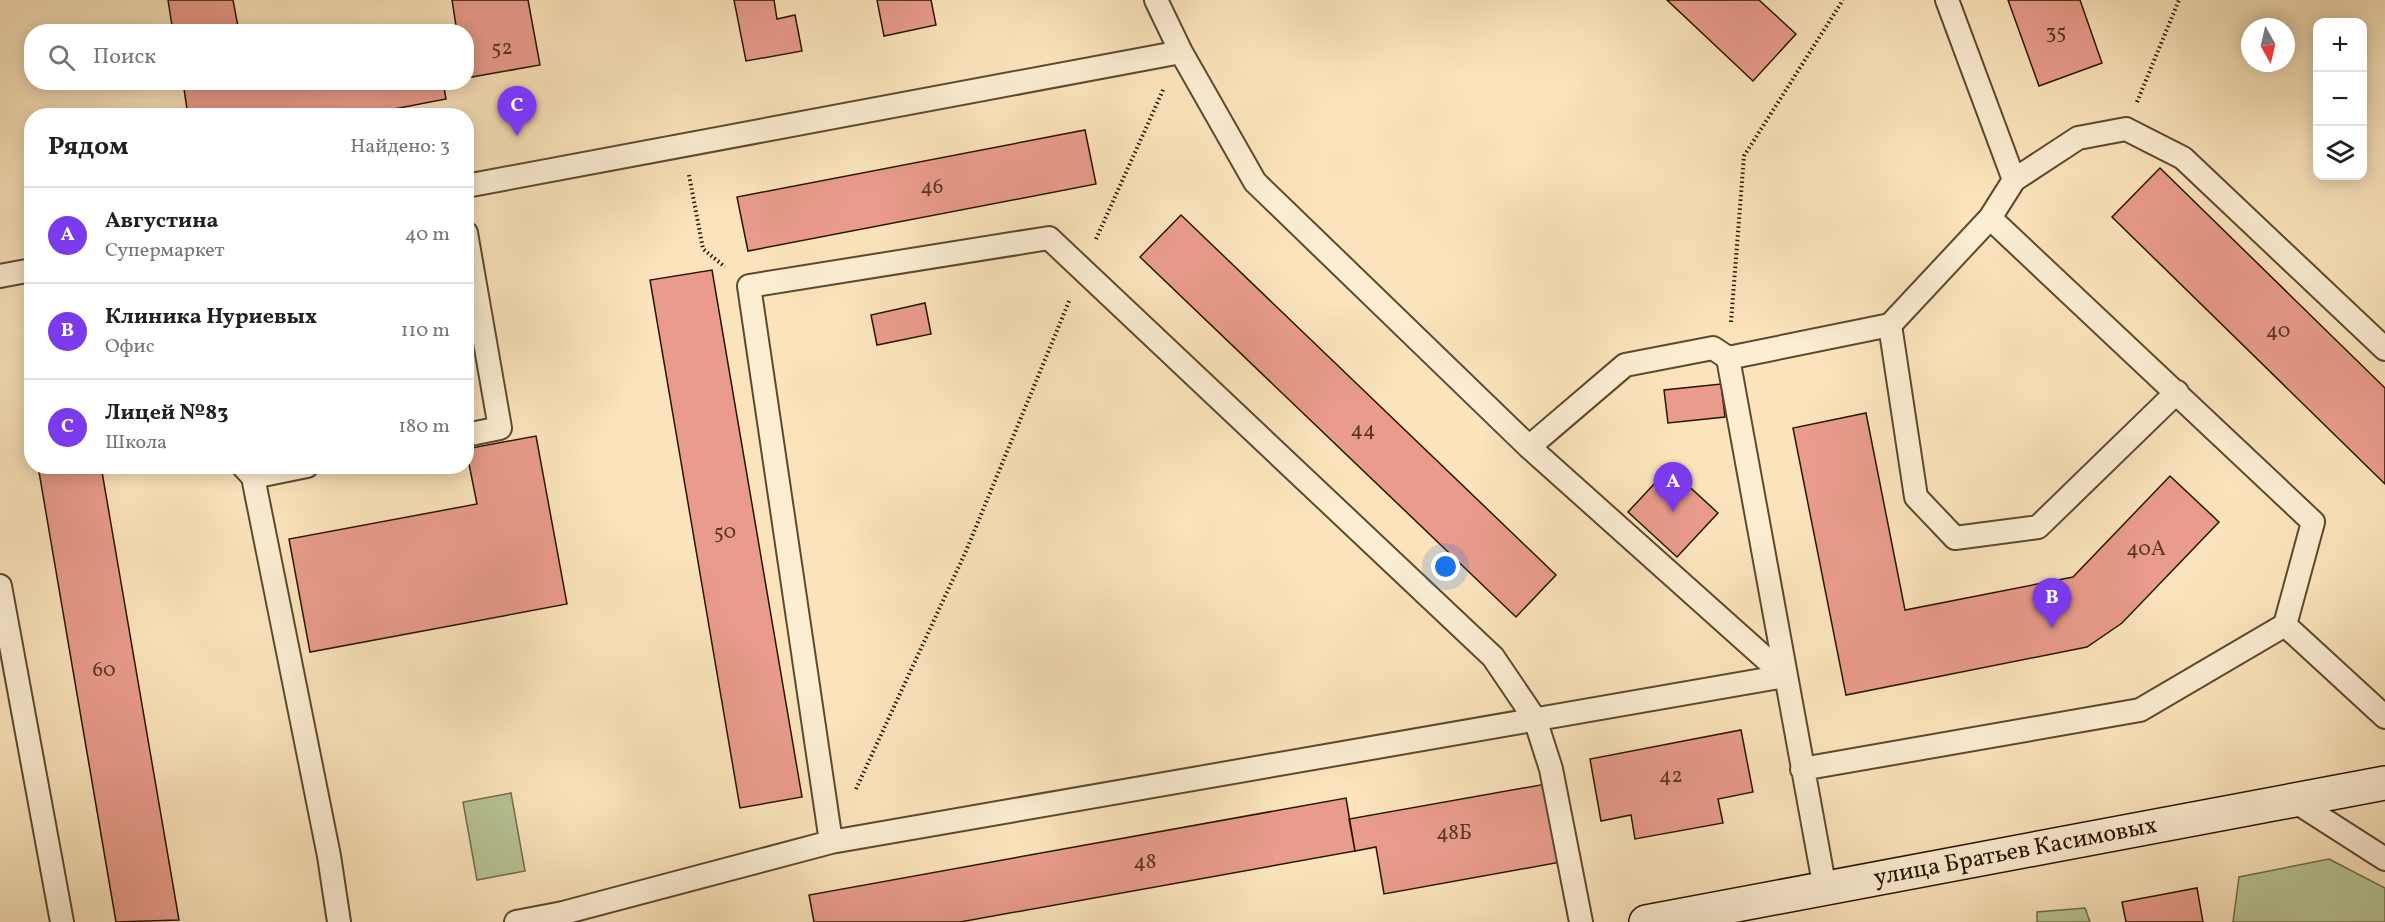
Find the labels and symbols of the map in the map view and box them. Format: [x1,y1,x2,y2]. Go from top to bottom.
house number: 35 [2046,18,2066,47]
north arrow [2241,18,2295,72]
house number: 52 [491,34,513,63]
pin: C [498,86,536,136]
house number: 46 [921,173,943,202]
house number: 40 [2266,317,2290,346]
house number: 44 [1350,416,1376,445]
pin: A [1654,462,1692,512]
house number: 50 [714,518,736,547]
house number: 40А [2126,535,2166,564]
your location [1431,552,1460,581]
pin: B [2032,578,2072,628]
house number: 60 [92,656,116,685]
house number: 42 [1659,762,1683,791]
street label: улица Братьев Касимовых [1871,809,2160,896]
house number: 48Б [1436,819,1472,848]
house number: 48 [1134,848,1156,877]

